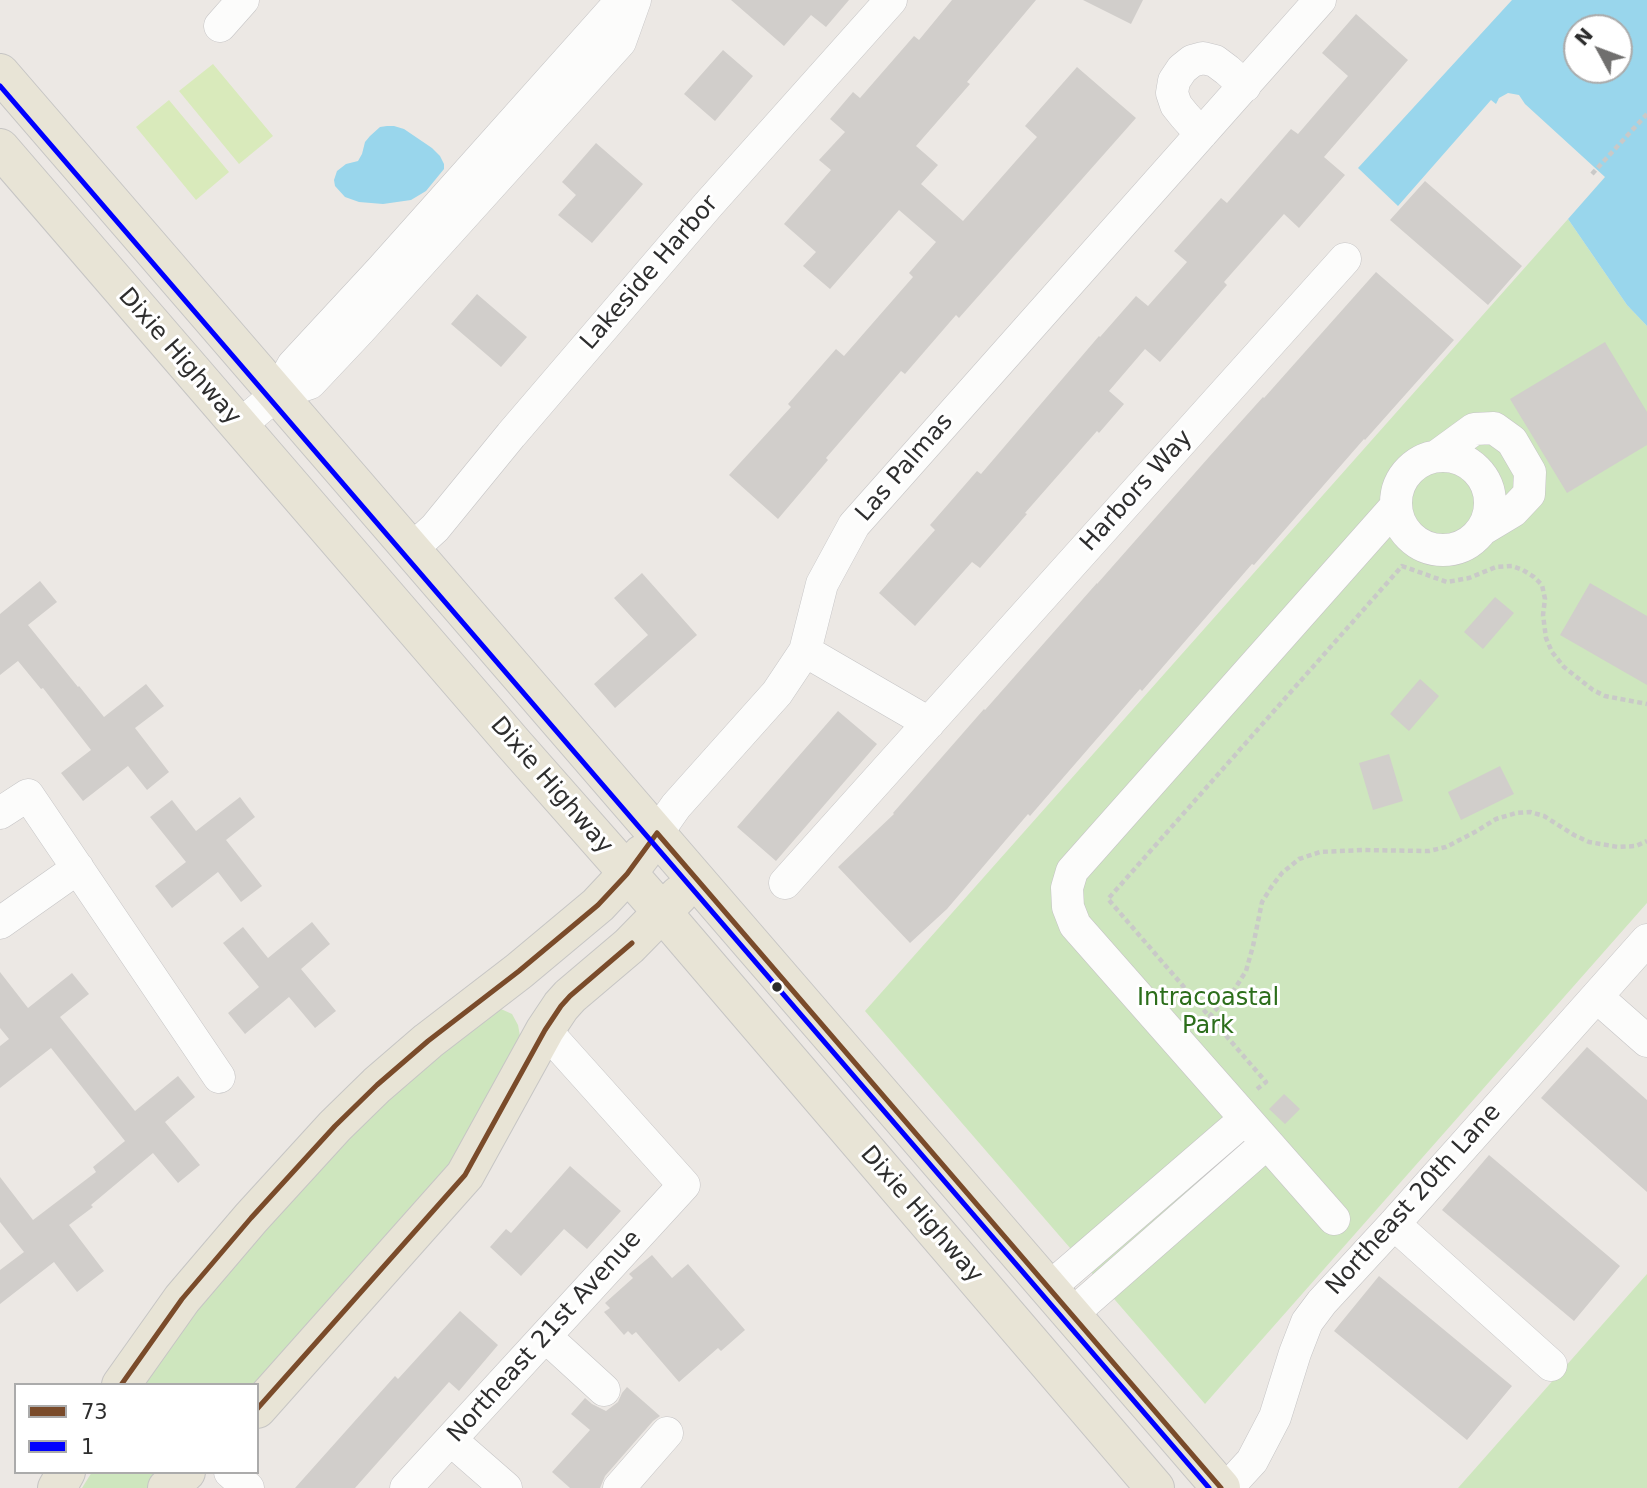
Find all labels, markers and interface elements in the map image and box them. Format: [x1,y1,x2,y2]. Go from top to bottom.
north arrow [1563,14,1633,84]
text: N [1570,23,1597,50]
street label: Lakeside Harbor [575,190,725,356]
street label: Dixie Highway [112,283,246,431]
street label: Las Palmas [850,408,960,528]
street label: Harbors Way [1075,424,1199,558]
street label: Dixie Highway [484,712,618,860]
unlabelled marker [770,980,784,994]
park label: Intracoastal Park [1137,985,1279,1041]
street label: Northeast 20th Lane [1321,1099,1507,1301]
street label: Dixie Highway [854,1141,988,1289]
street label: Northeast 21st Avenue [442,1225,648,1449]
legend [14,1383,259,1474]
text: 73 [81,1400,108,1424]
text: 1 [81,1435,94,1459]

